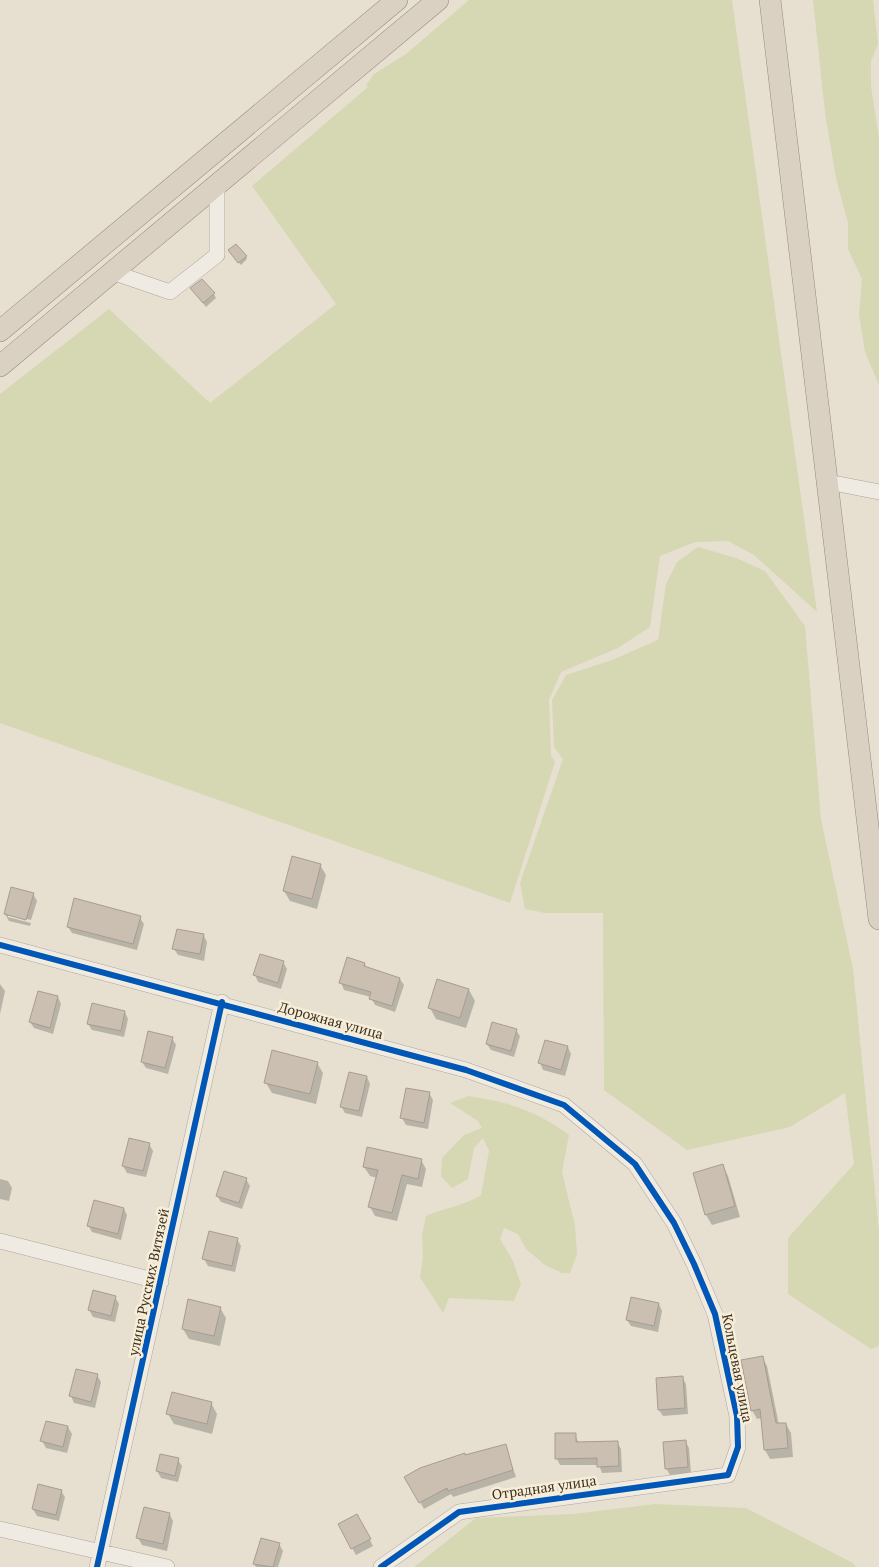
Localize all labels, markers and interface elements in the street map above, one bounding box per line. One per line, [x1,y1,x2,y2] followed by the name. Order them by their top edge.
[276,997,386,1043] street label: Дорожная улица
[123,1206,173,1359] street label: улица Русских Витязей
[718,1312,758,1424] street label: Кольцевая улица
[491,1470,597,1504] street label: Отрадная улица

